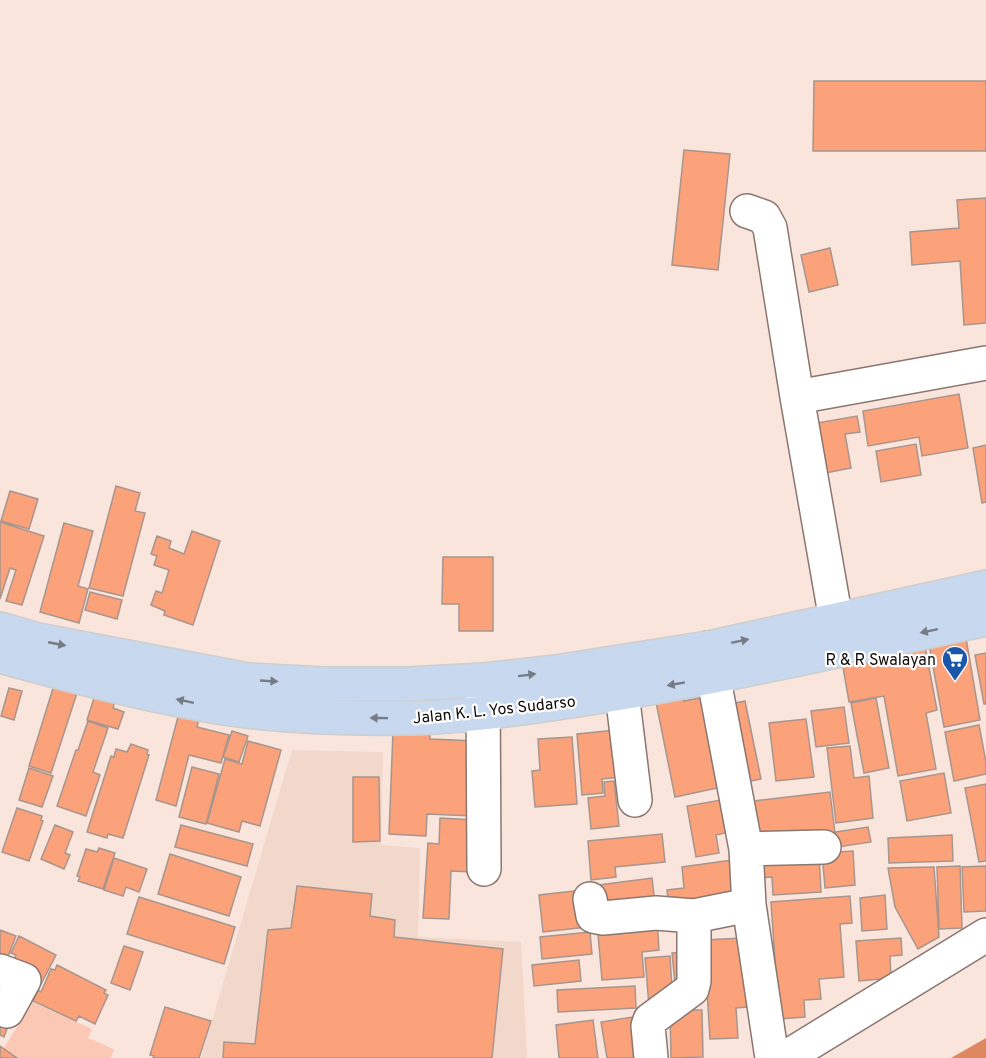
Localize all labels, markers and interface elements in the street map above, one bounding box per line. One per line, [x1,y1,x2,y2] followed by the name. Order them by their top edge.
[920,627,938,637] one-way arrow
[731,635,749,645] one-way arrow
[47,639,66,649] one-way arrow
[940,644,970,682] supermarket icon: R & R Swalayan
[826,651,936,671] place label: R & R Swalayan
[517,670,536,680] one-way arrow
[260,676,279,685] one-way arrow
[667,680,686,689] one-way arrow
[412,692,577,729] street label: Jalan K. L. Yos Sudarso
[175,696,194,705] one-way arrow
[369,713,388,723] one-way arrow

